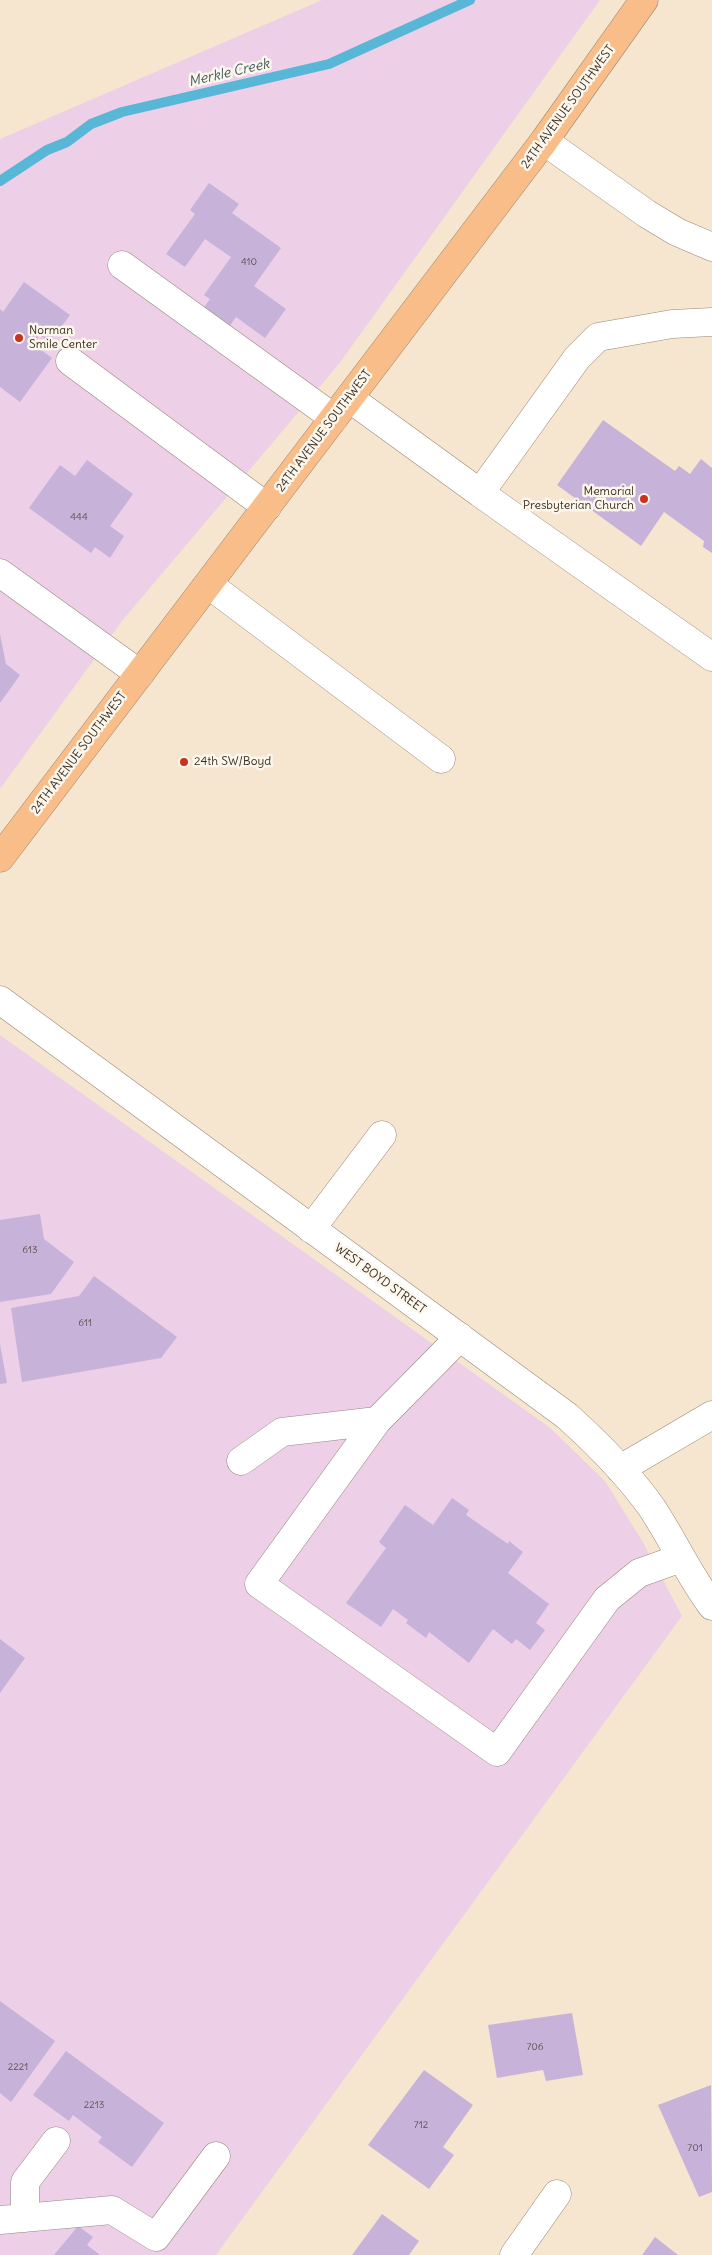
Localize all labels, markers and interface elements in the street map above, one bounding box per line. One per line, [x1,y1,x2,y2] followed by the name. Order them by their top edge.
[518,42,618,172] street label: 24TH AVENUE SOUTHWEST
[187,56,271,90] water label: Merkle Creek
[241,256,257,268] house number: 410
[29,324,97,352] place label: Norman Smile Center
[13,332,25,344] marker: Norman Smile Center
[273,367,375,495] street label: 24TH AVENUE SOUTHWEST
[523,485,634,513] place label: Memorial Presbyterian Church
[638,493,650,505] marker: Memorial Presbyterian Church
[70,511,88,523] house number: 444
[28,689,130,817] street label: 24TH AVENUE SOUTHWEST
[194,755,271,769] place label: 24th SW/Boyd
[178,756,190,768] marker: 24th SW/Boyd
[331,1241,429,1317] street label: WEST BOYD STREET
[22,1244,38,1256] house number: 613
[78,1317,92,1329] house number: 611
[526,2041,544,2053] house number: 706
[8,2061,28,2073] house number: 2221
[84,2099,104,2111] house number: 2213
[414,2119,428,2131] house number: 712
[687,2142,703,2154] house number: 701

